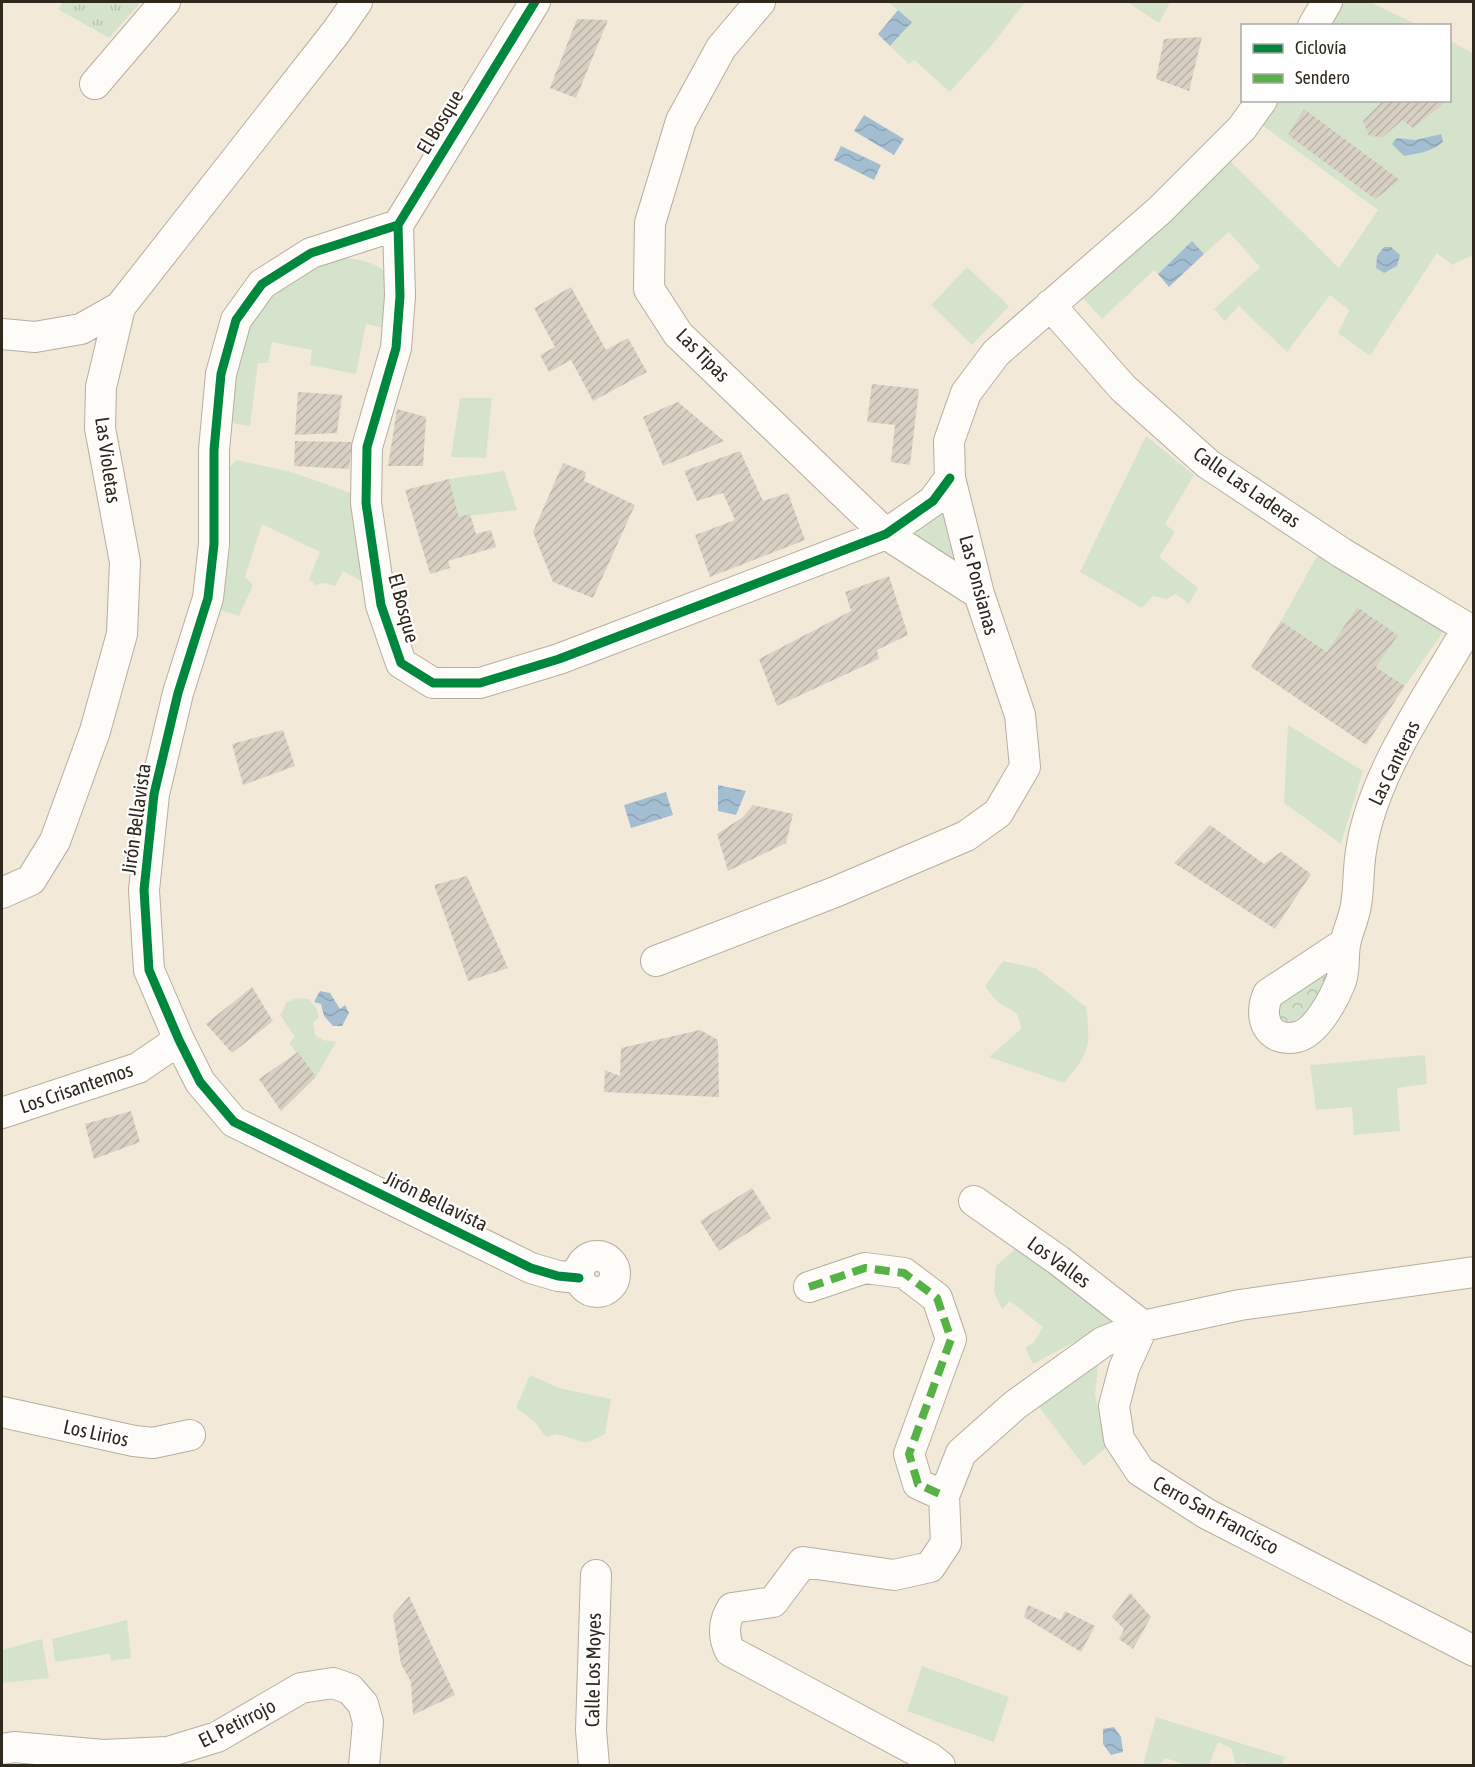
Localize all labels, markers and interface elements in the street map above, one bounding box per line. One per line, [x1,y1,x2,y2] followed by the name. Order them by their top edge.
[1241,24,1451,102] legend
[1295,37,1347,58] text: Ciclovía
[1295,67,1350,88] text: Sendero
[411,86,468,158] street label: El Bosque
[672,323,735,386] street label: Las Tipas
[91,415,126,505] street label: Las Violetas
[1190,441,1305,532] street label: Calle Las Laderas
[955,532,1004,637] street label: Las Ponsianas
[384,571,425,645] street label: El Bosque
[1363,717,1424,809] street label: Las Canteras
[116,762,155,876] street label: Jirón Bellavista
[16,1057,135,1118] street label: Los Crisantemos
[381,1166,492,1235] street label: Jirón Bellavista
[1023,1231,1095,1292] street label: Los Valles
[61,1414,131,1451] street label: Los Lirios
[1149,1471,1283,1559] street label: Cerro San Francisco
[580,1613,605,1727] street label: Calle Los Moyes
[194,1693,279,1752] street label: EL Petirrojo

